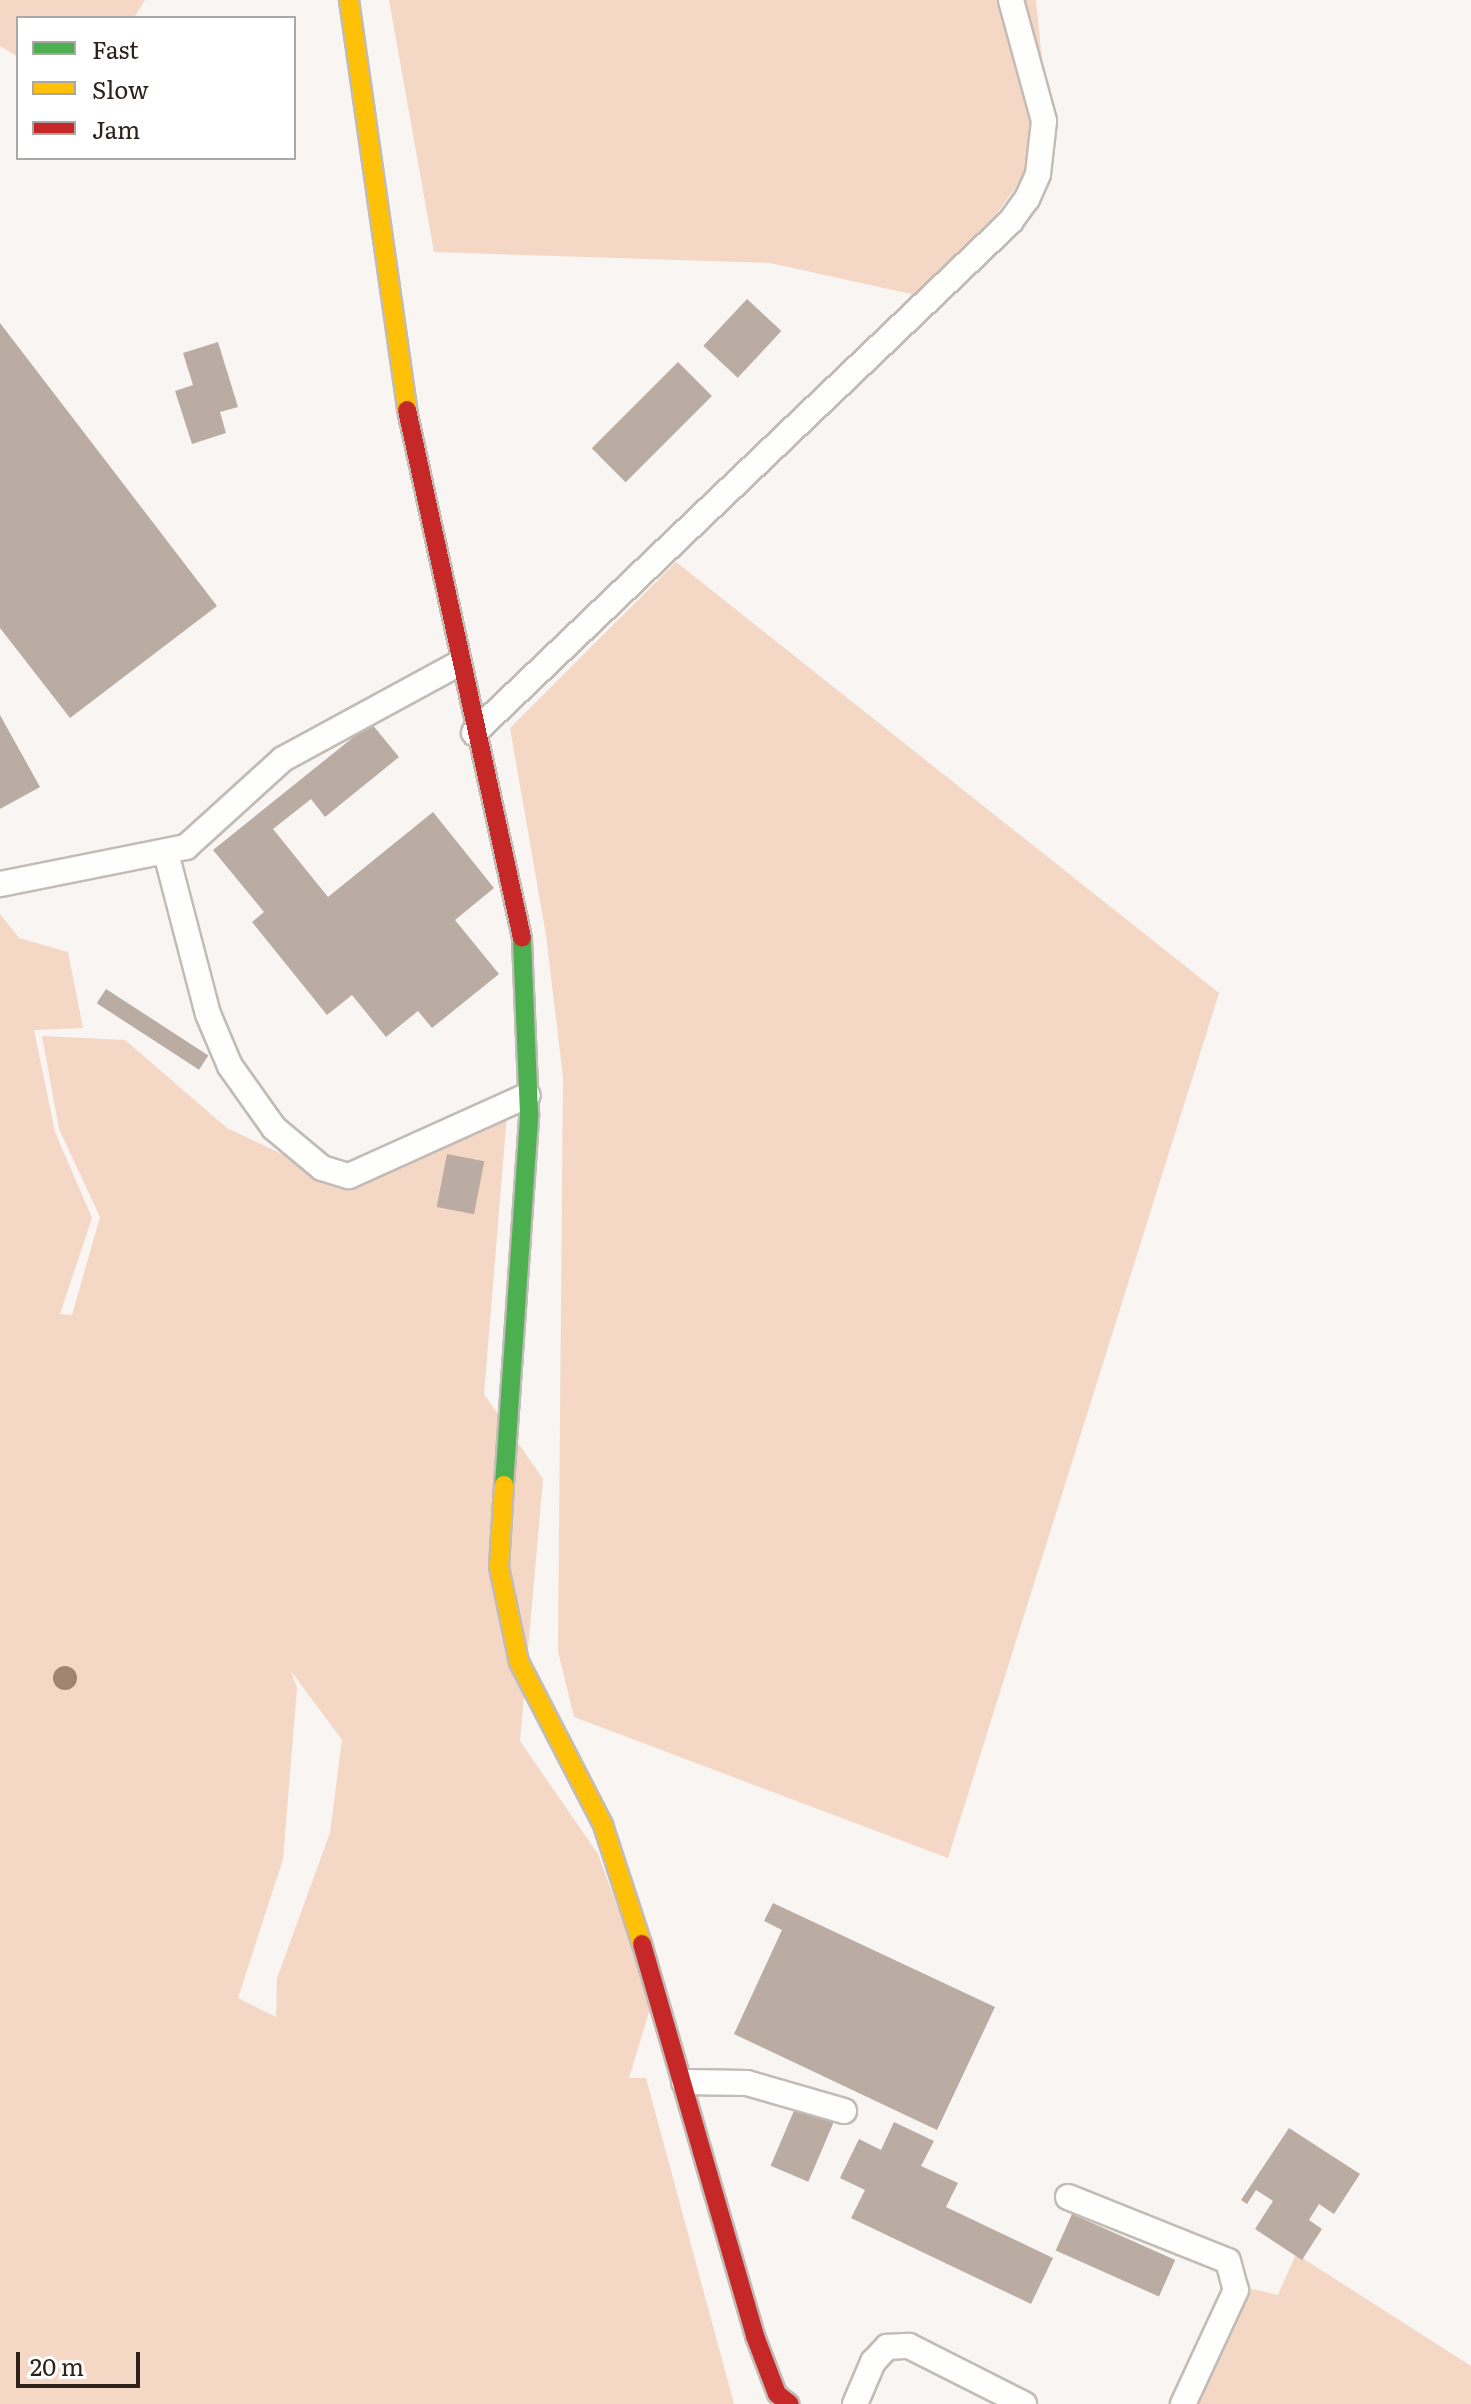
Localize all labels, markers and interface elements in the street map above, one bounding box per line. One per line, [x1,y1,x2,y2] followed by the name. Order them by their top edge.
[16,16,296,160] legend
[92,31,139,66] text: Fast
[92,71,149,106] text: Slow
[92,111,140,146] text: Jam
[20,2336,144,2386] scale bar
[30,2348,84,2383] text: 20 m

